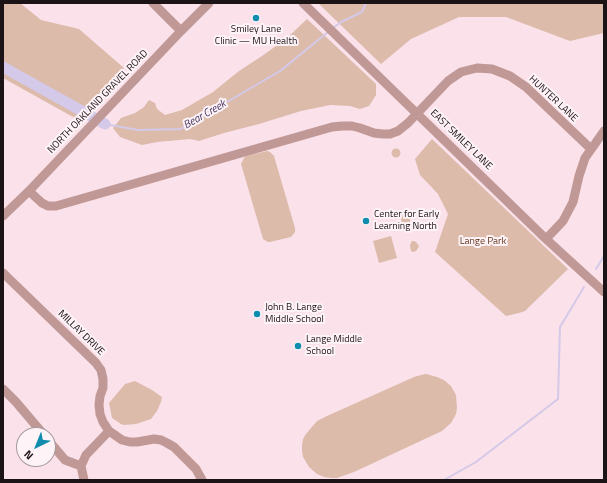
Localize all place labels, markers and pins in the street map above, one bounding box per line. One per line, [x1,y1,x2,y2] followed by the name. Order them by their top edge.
[251,13,261,23] marker: Smiley Lane Clinic — MU Health
[215,24,297,48] place label: Smiley Lane Clinic — MU Health
[374,209,439,232] place label: Center for Early Learning North
[361,216,371,226] marker: Center for Early Learning North
[265,302,324,326] place label: John B. Lange Middle School
[252,309,262,319] marker: John B. Lange Middle School
[306,334,362,358] place label: Lange Middle School
[293,341,303,351] marker: Lange Middle School

